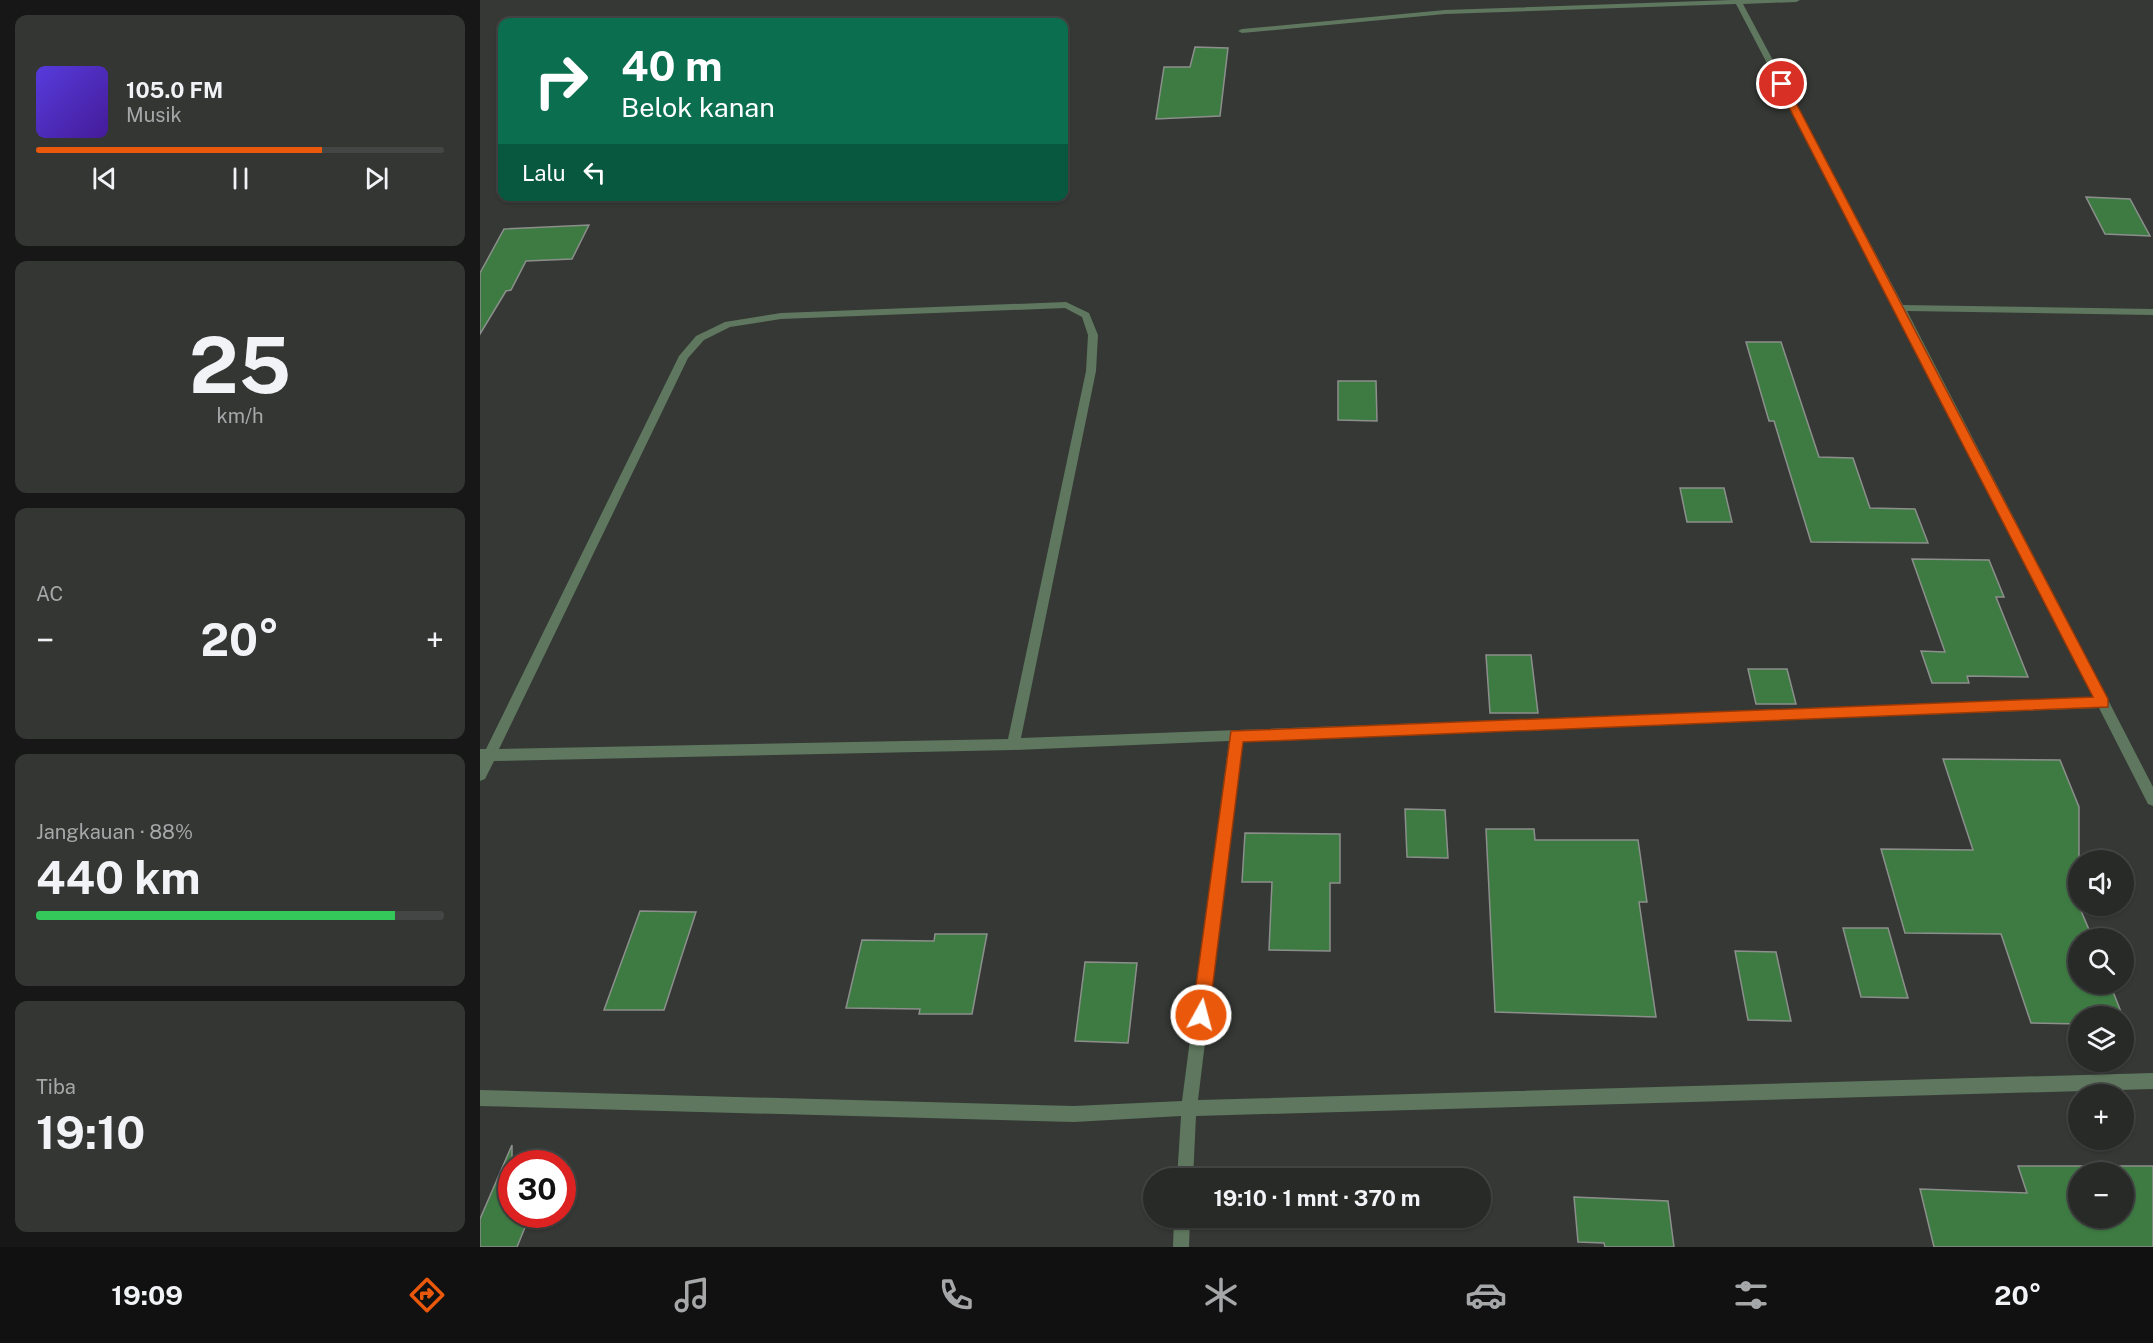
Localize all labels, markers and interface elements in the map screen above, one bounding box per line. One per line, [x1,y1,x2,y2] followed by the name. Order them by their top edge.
[621,41,723,90] text: 40 m
[522,42,600,120] icon: right
[1756,58,1807,109] pin
[1765,67,1798,100] icon: arrive
[126,77,223,103] text: 105.0 FM
[621,91,775,123] text: Belok kanan
[126,103,182,127] text: Musik
[578,156,611,189] icon: left
[522,160,566,186] text: Lalu
[88,162,121,195] icon: previous
[224,162,257,195] icon: pause
[360,162,393,195] icon: next
[189,319,291,411] text: 25
[216,404,264,428] text: km/h
[36,582,63,606] text: AC
[201,613,279,666] text: 20°
[36,621,54,659] text: −
[426,621,444,659] text: +
[36,820,193,844] text: Jangkauan · 88%
[2068,850,2134,1228] map controls
[2068,850,2134,916] button: sound
[36,851,201,904] text: 440 km
[2068,928,2134,994] button: search
[1169,983,1233,1047] position arrow
[2068,1006,2134,1072] button: layers
[36,1075,76,1099] text: Tiba
[2068,1084,2134,1150] button: +
[36,1106,145,1159] text: 19:10
[498,1150,576,1228] speed limit sign: 30
[2068,1162,2134,1228] button: −
[1213,1185,1421,1211] text: 19:10 · 1 mnt · 370 m
[406,1274,448,1316] icon: directions
[671,1274,713,1316] icon: music
[935,1274,977,1316] icon: phone
[1200,1274,1242,1316] icon: climate
[1465,1274,1507,1316] icon: car
[1730,1274,1772,1316] icon: filters
[111,1279,183,1311] text: 19:09
[1994,1279,2042,1311] text: 20°

